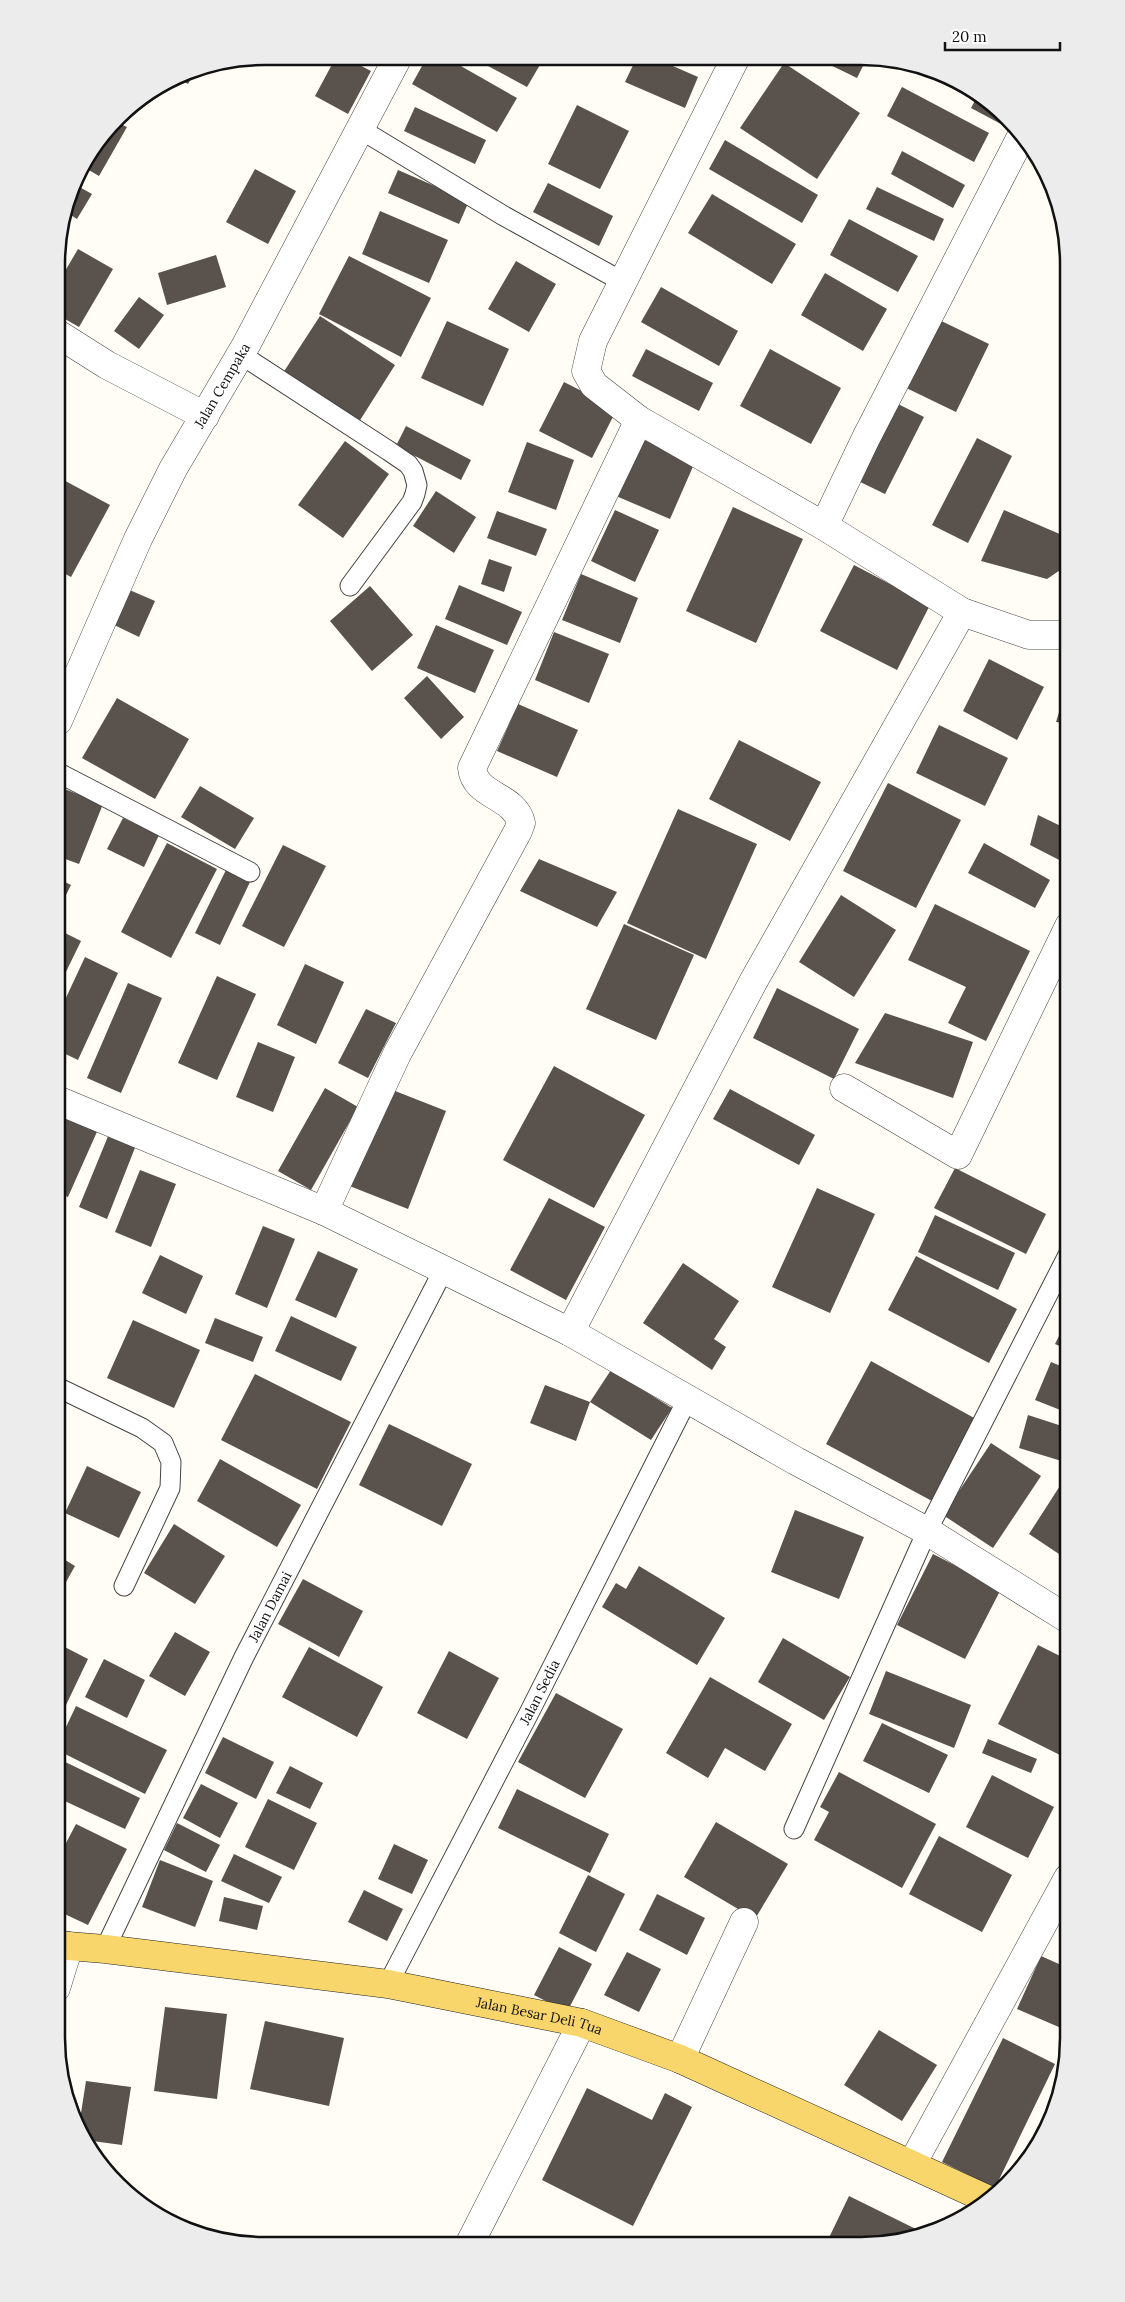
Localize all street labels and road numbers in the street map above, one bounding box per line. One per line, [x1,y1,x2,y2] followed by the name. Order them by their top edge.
[190,340,254,432] street label: Jalan Cempaka
[244,1568,296,1646] street label: Jalan Damai
[515,1656,564,1728] street label: Jalan Sedia
[474,1993,605,2039] street label: Jalan Besar Deli Tua

